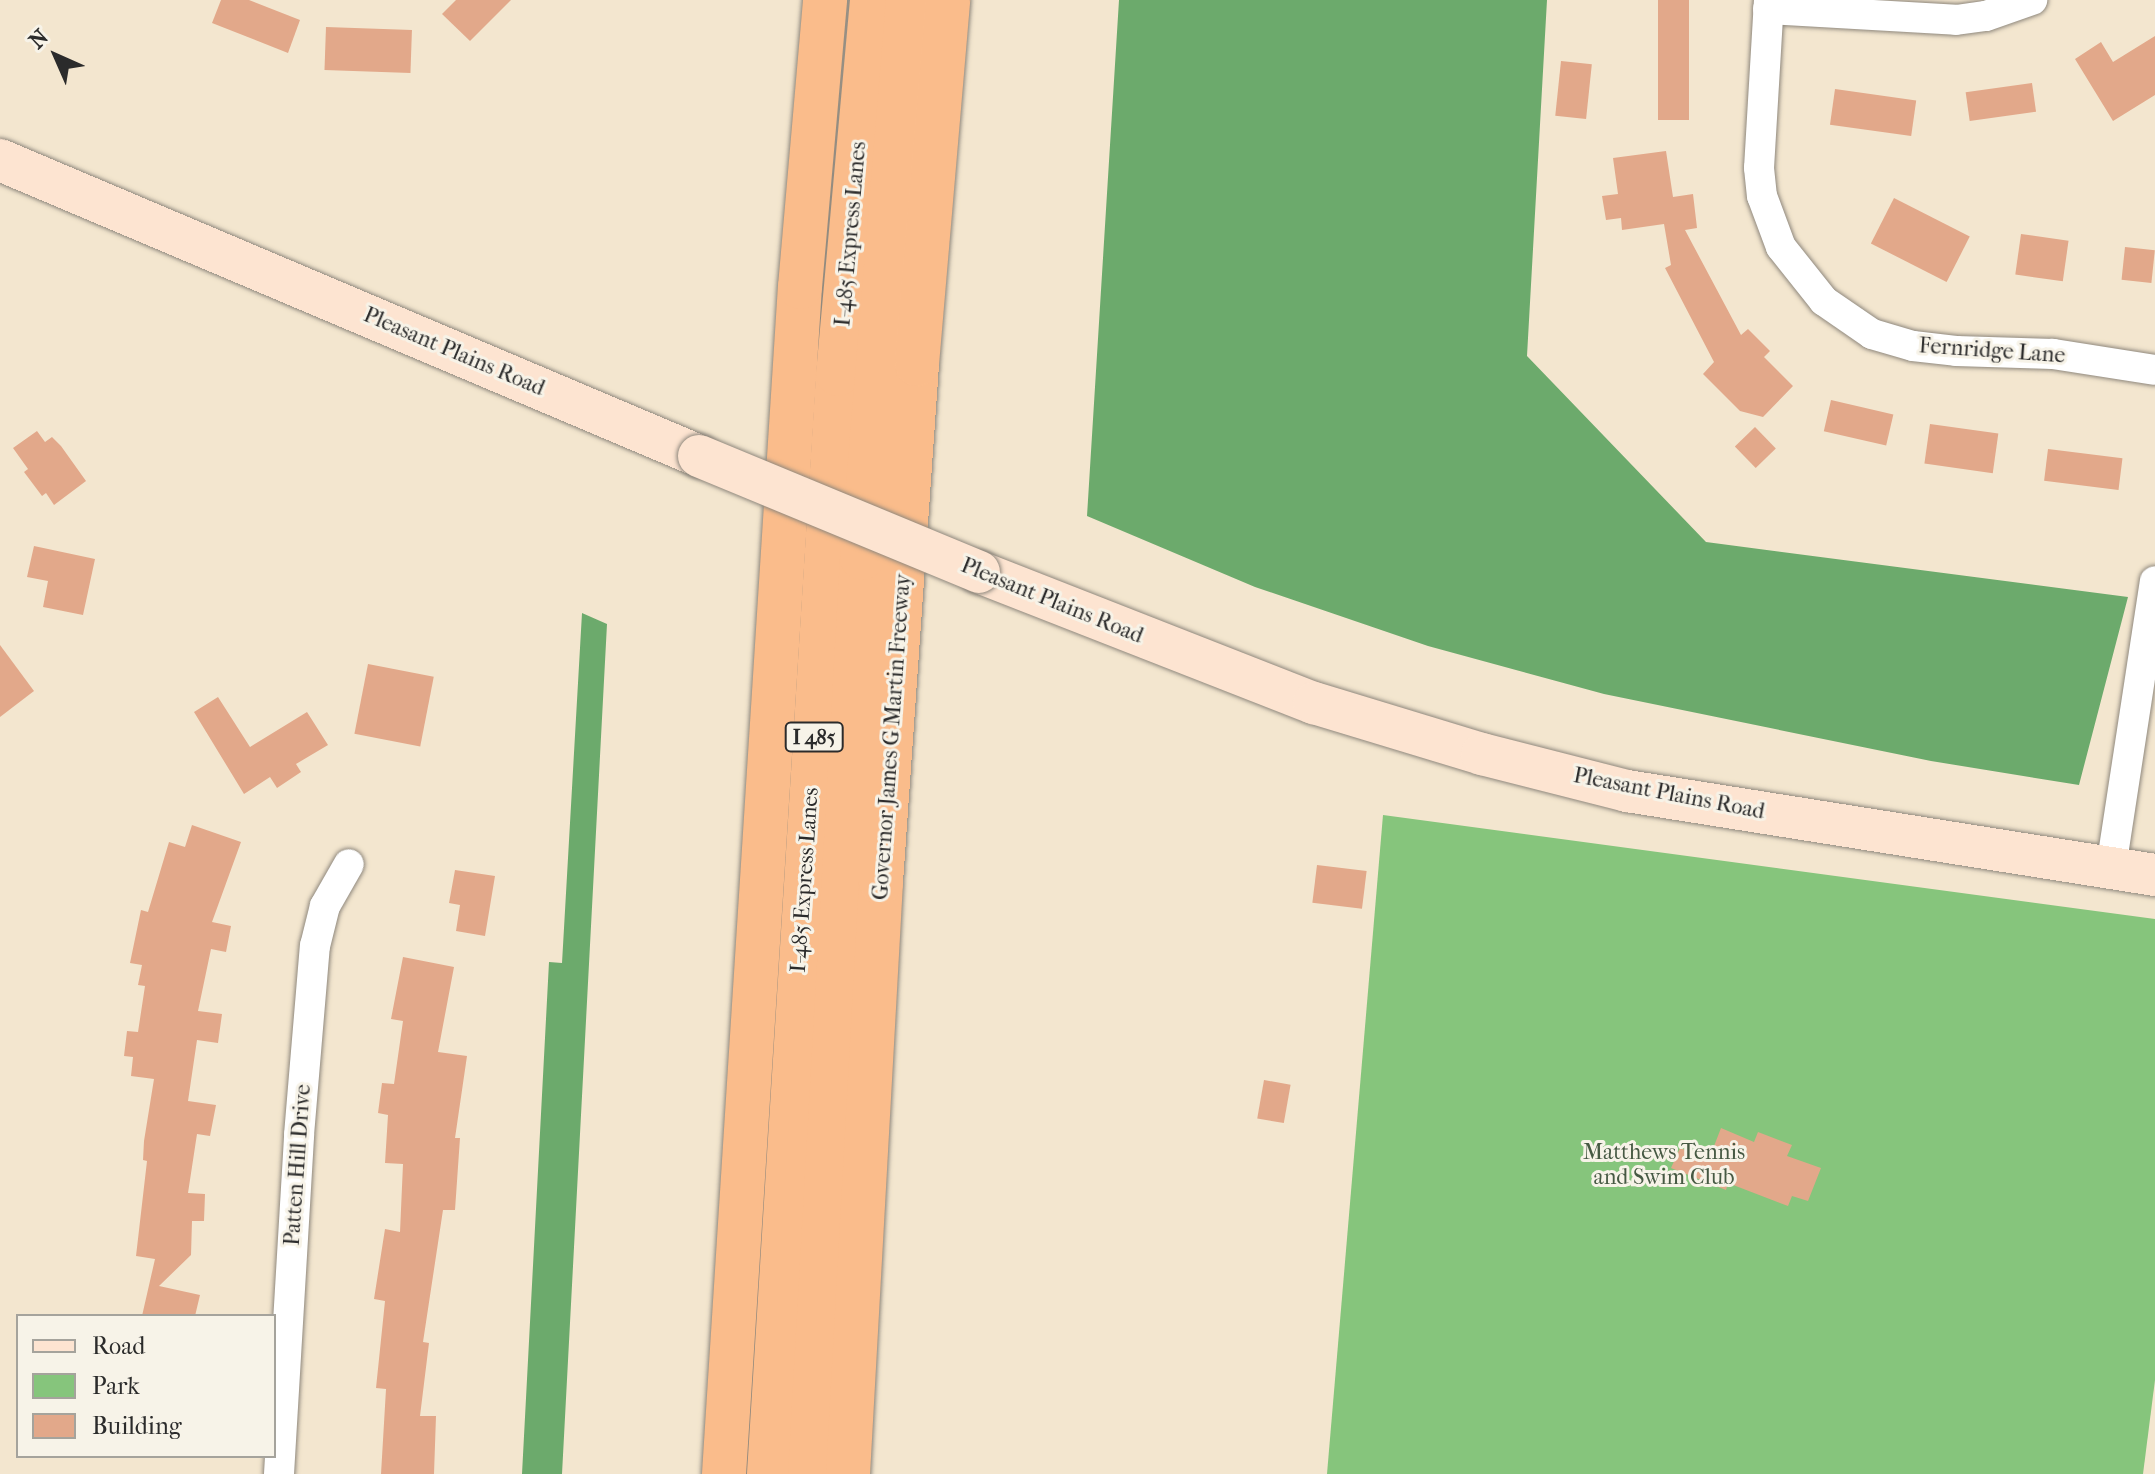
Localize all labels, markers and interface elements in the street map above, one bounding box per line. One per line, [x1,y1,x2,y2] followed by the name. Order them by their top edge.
[16,16,96,96] north arrow
[24,24,54,54] text: N
[830,140,872,328] street label: I-485 Express Lanes
[359,302,549,402] street label: Pleasant Plains Road
[1918,333,2066,369] street label: Fernridge Lane
[957,552,1147,650] street label: Pleasant Plains Road
[867,573,917,901] street label: Governor James G Martin Freeway
[784,721,844,753] road number: I 485
[1571,763,1767,825] street label: Pleasant Plains Road
[785,787,825,973] street label: I-485 Express Lanes
[279,1083,317,1247] street label: Patten Hill Drive
[1583,1139,1745,1190] park label: Matthews Tennis and Swim Club
[16,1314,276,1458] legend
[92,1332,145,1360] text: Road
[92,1372,140,1400] text: Park
[92,1412,182,1440] text: Building

